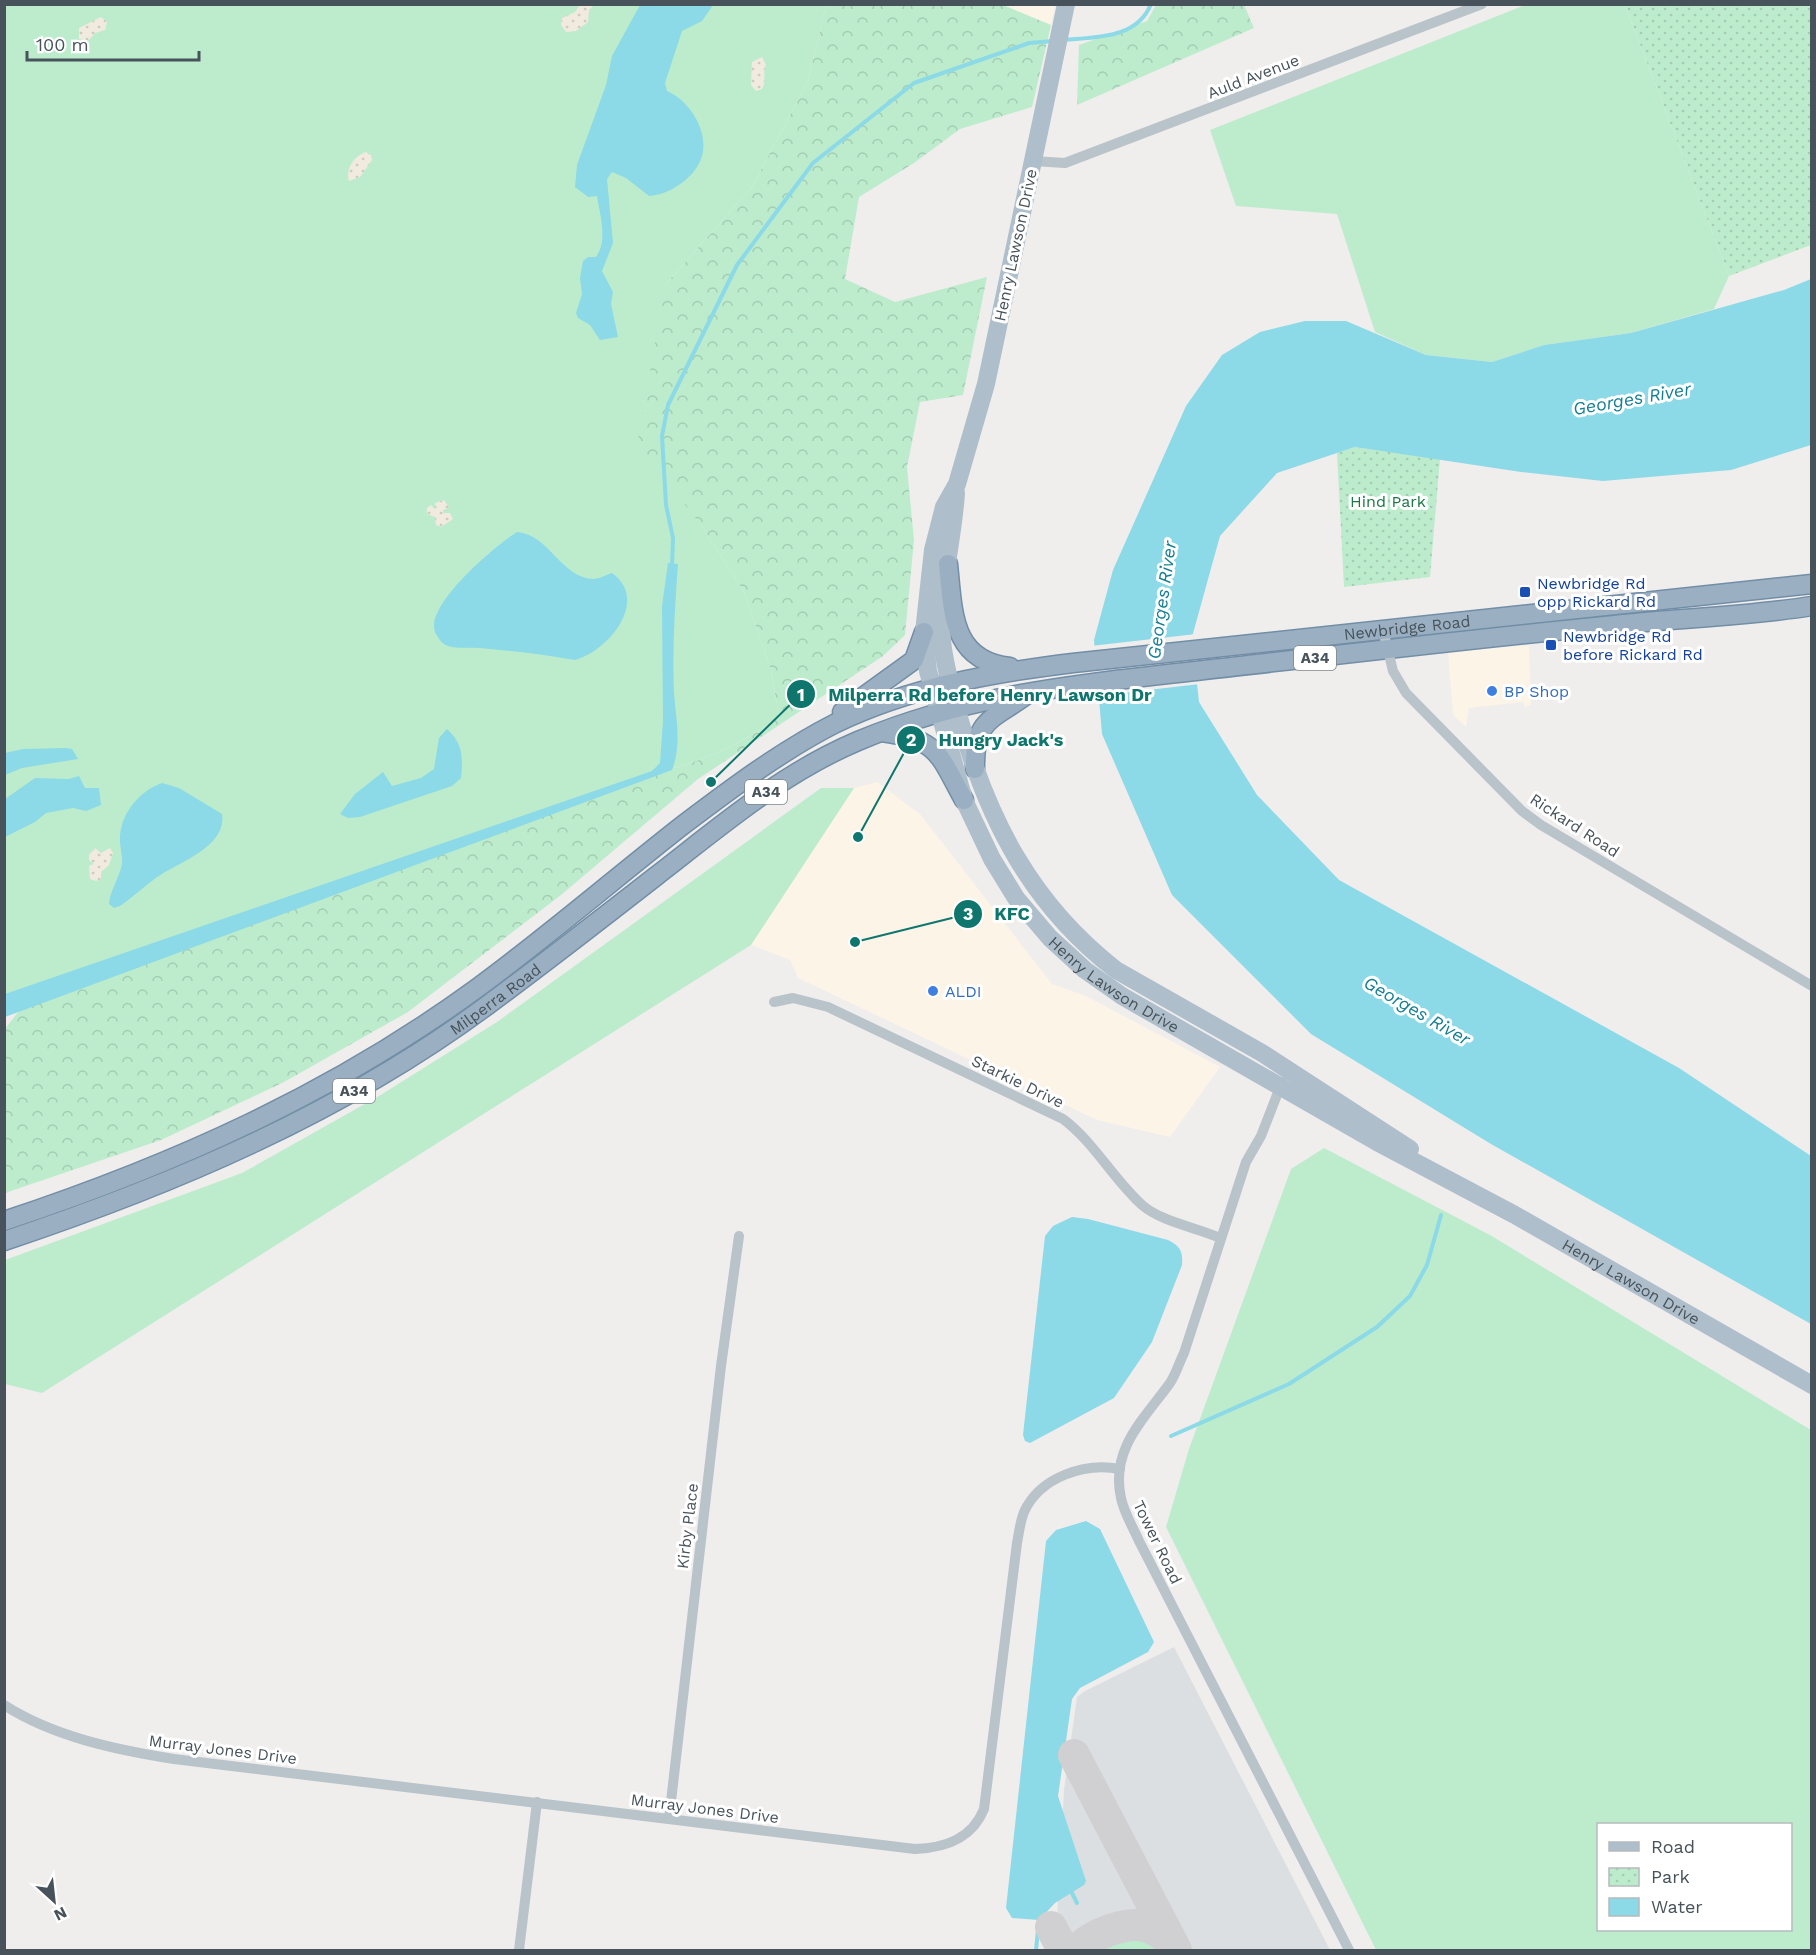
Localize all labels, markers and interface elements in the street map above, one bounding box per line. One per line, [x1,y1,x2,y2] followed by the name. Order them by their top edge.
[27,24,200,62] scale bar
[36,34,89,55] text: 100 m
[1205,50,1302,103] street label: Auld Avenue
[990,167,1041,323] street label: Henry Lawson Drive
[1571,378,1693,419] water label: Georges River
[1350,492,1426,511] park label: Hind Park
[1143,538,1180,660] water label: Georges River
[1537,574,1656,611] place label: Newbridge Rd opp Rickard Rd
[1518,585,1532,599] marker: Newbridge Rd opp Rickard Rd
[1343,612,1472,644] street label: Newbridge Road
[1563,627,1703,664] place label: Newbridge Rd before Rickard Rd
[1544,638,1558,652] marker: Newbridge Rd before Rickard Rd
[1294,646,1336,670] road number: A34
[786,676,1164,712] callout: Milperra Rd before Henry Lawson Dr
[1504,682,1569,701] place label: BP Shop
[797,684,805,705] text: 1
[828,684,1152,705] text: Milperra Rd before Henry Lawson Dr
[1485,684,1499,698] marker: BP Shop
[896,722,1076,758] callout: Hungry Jack's
[906,729,916,750] text: 2
[939,729,1064,750] text: Hungry Jack's
[745,780,787,804] road number: A34
[1527,790,1623,861] street label: Rickard Road
[953,896,1042,932] callout: KFC
[963,903,973,924] text: 3
[994,903,1030,924] text: KFC
[1045,933,1183,1037] street label: Henry Lawson Drive
[446,960,545,1039] street label: Milperra Road
[1360,972,1475,1050] water label: Georges River
[945,982,981,1001] place label: ALDI
[926,984,940,998] marker: ALDI
[969,1051,1067,1112] street label: Starkie Drive
[333,1079,375,1103] road number: A34
[1559,1235,1703,1329] street label: Henry Lawson Drive
[673,1482,702,1570] street label: Kirby Place
[1129,1497,1186,1587] street label: Tower Road
[148,1731,298,1768] street label: Murray Jones Drive
[630,1790,780,1827] street label: Murray Jones Drive
[1597,1823,1792,1931] legend
[1651,1836,1695,1857] text: Road
[1651,1866,1690,1887] text: Park
[24,1871,84,1931] north arrow
[1651,1896,1703,1917] text: Water
[51,1903,70,1925] text: N

